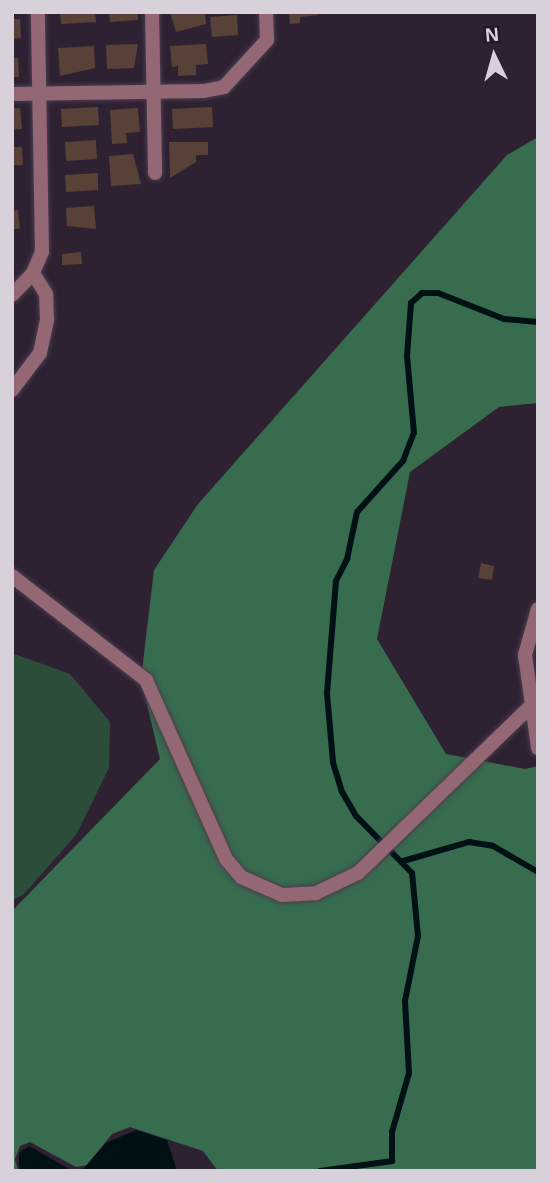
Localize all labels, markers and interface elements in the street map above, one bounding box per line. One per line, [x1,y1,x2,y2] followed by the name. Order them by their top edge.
[459,21,529,91] north arrow
[484,24,500,46] text: N

